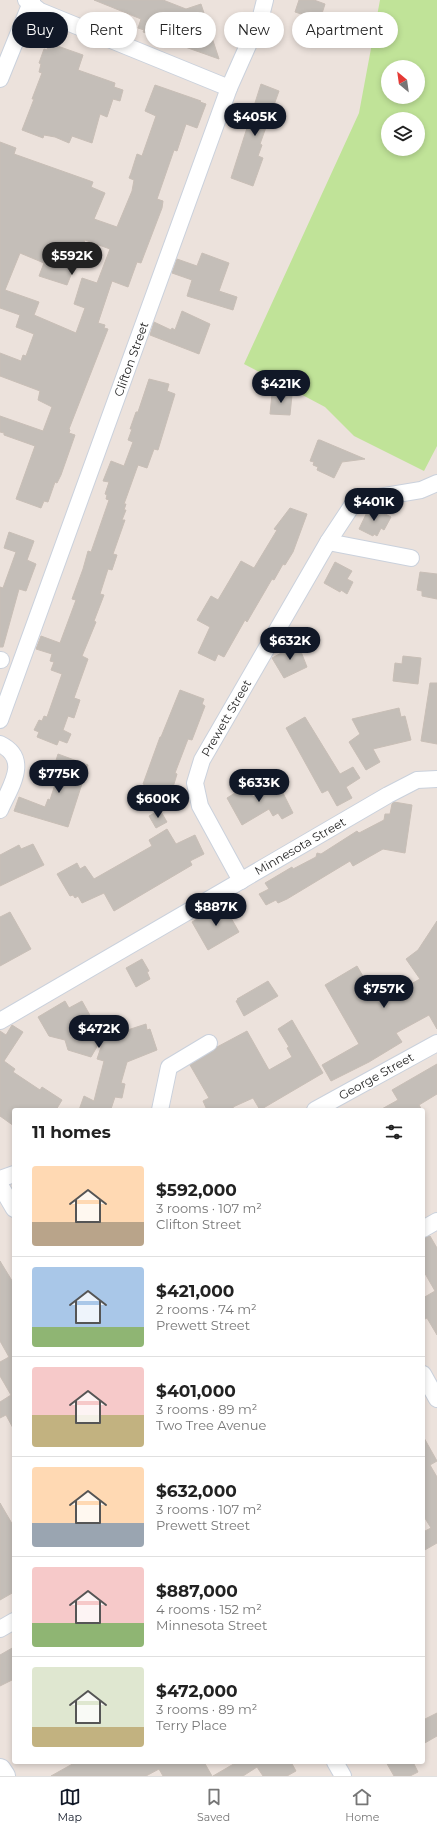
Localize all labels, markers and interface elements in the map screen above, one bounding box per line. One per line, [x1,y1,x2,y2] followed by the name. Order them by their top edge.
[12,12,68,48] chip: Buy
[76,12,137,48] chip: Rent
[145,12,216,48] chip: Filters
[224,12,284,48] chip: New
[292,12,398,48] chip: Apartment
[381,60,425,104] north arrow
[381,60,425,156] map controls
[227,103,283,137] pin: $405K
[233,108,277,124] text: $405K
[381,112,425,156] button: layers
[44,242,100,276] pin: $592K
[51,247,93,263] text: $592K
[110,319,152,399] street label: Clifton Street
[253,370,309,404] pin: $421K
[261,375,301,391] text: $421K
[346,488,402,522] pin: $401K
[354,493,394,509] text: $401K
[262,627,318,661] pin: $632K
[269,632,311,648] text: $632K
[198,677,254,759] street label: Prewett Street
[31,760,87,794] pin: $775K
[38,765,80,781] text: $775K
[231,769,287,803] pin: $633K
[238,774,280,790] text: $633K
[130,785,186,819] pin: $600K
[136,790,180,806] text: $600K
[252,814,348,878] street label: Minnesota Street
[188,893,244,927] pin: $887K
[194,898,238,914] text: $887K
[356,975,412,1009] pin: $757K
[363,980,405,996] text: $757K
[71,1015,127,1049] pin: $472K
[78,1020,120,1036] text: $472K
[336,1049,416,1103] street label: George Street
[383,1121,405,1143] icon: filters
[32,1122,111,1142] text: 11 homes
[156,1180,237,1200] text: $592,000
[64,1182,112,1230] icon: home
[156,1200,262,1216] text: 3 rooms · 107 m²
[156,1216,241,1232] text: Clifton Street
[156,1281,234,1301] text: $421,000
[64,1283,112,1331] icon: home
[156,1301,257,1317] text: 2 rooms · 74 m²
[156,1317,250,1333] text: Prewett Street
[156,1381,236,1401] text: $401,000
[64,1383,112,1431] icon: home
[156,1401,257,1417] text: 3 rooms · 89 m²
[156,1417,266,1433] text: Two Tree Avenue
[156,1481,237,1501] text: $632,000
[64,1483,112,1531] icon: home
[156,1501,262,1517] text: 3 rooms · 107 m²
[156,1517,250,1533] text: Prewett Street
[156,1581,238,1601] text: $887,000
[64,1583,112,1631] icon: home
[156,1601,262,1617] text: 4 rooms · 152 m²
[156,1617,267,1633] text: Minnesota Street
[156,1681,238,1701] text: $472,000
[64,1683,112,1731] icon: home
[156,1701,257,1717] text: 3 rooms · 89 m²
[156,1717,227,1733] text: Terry Place
[58,1786,82,1824] tab: Map
[197,1786,230,1824] tab: Saved
[345,1786,379,1824] tab: Home

